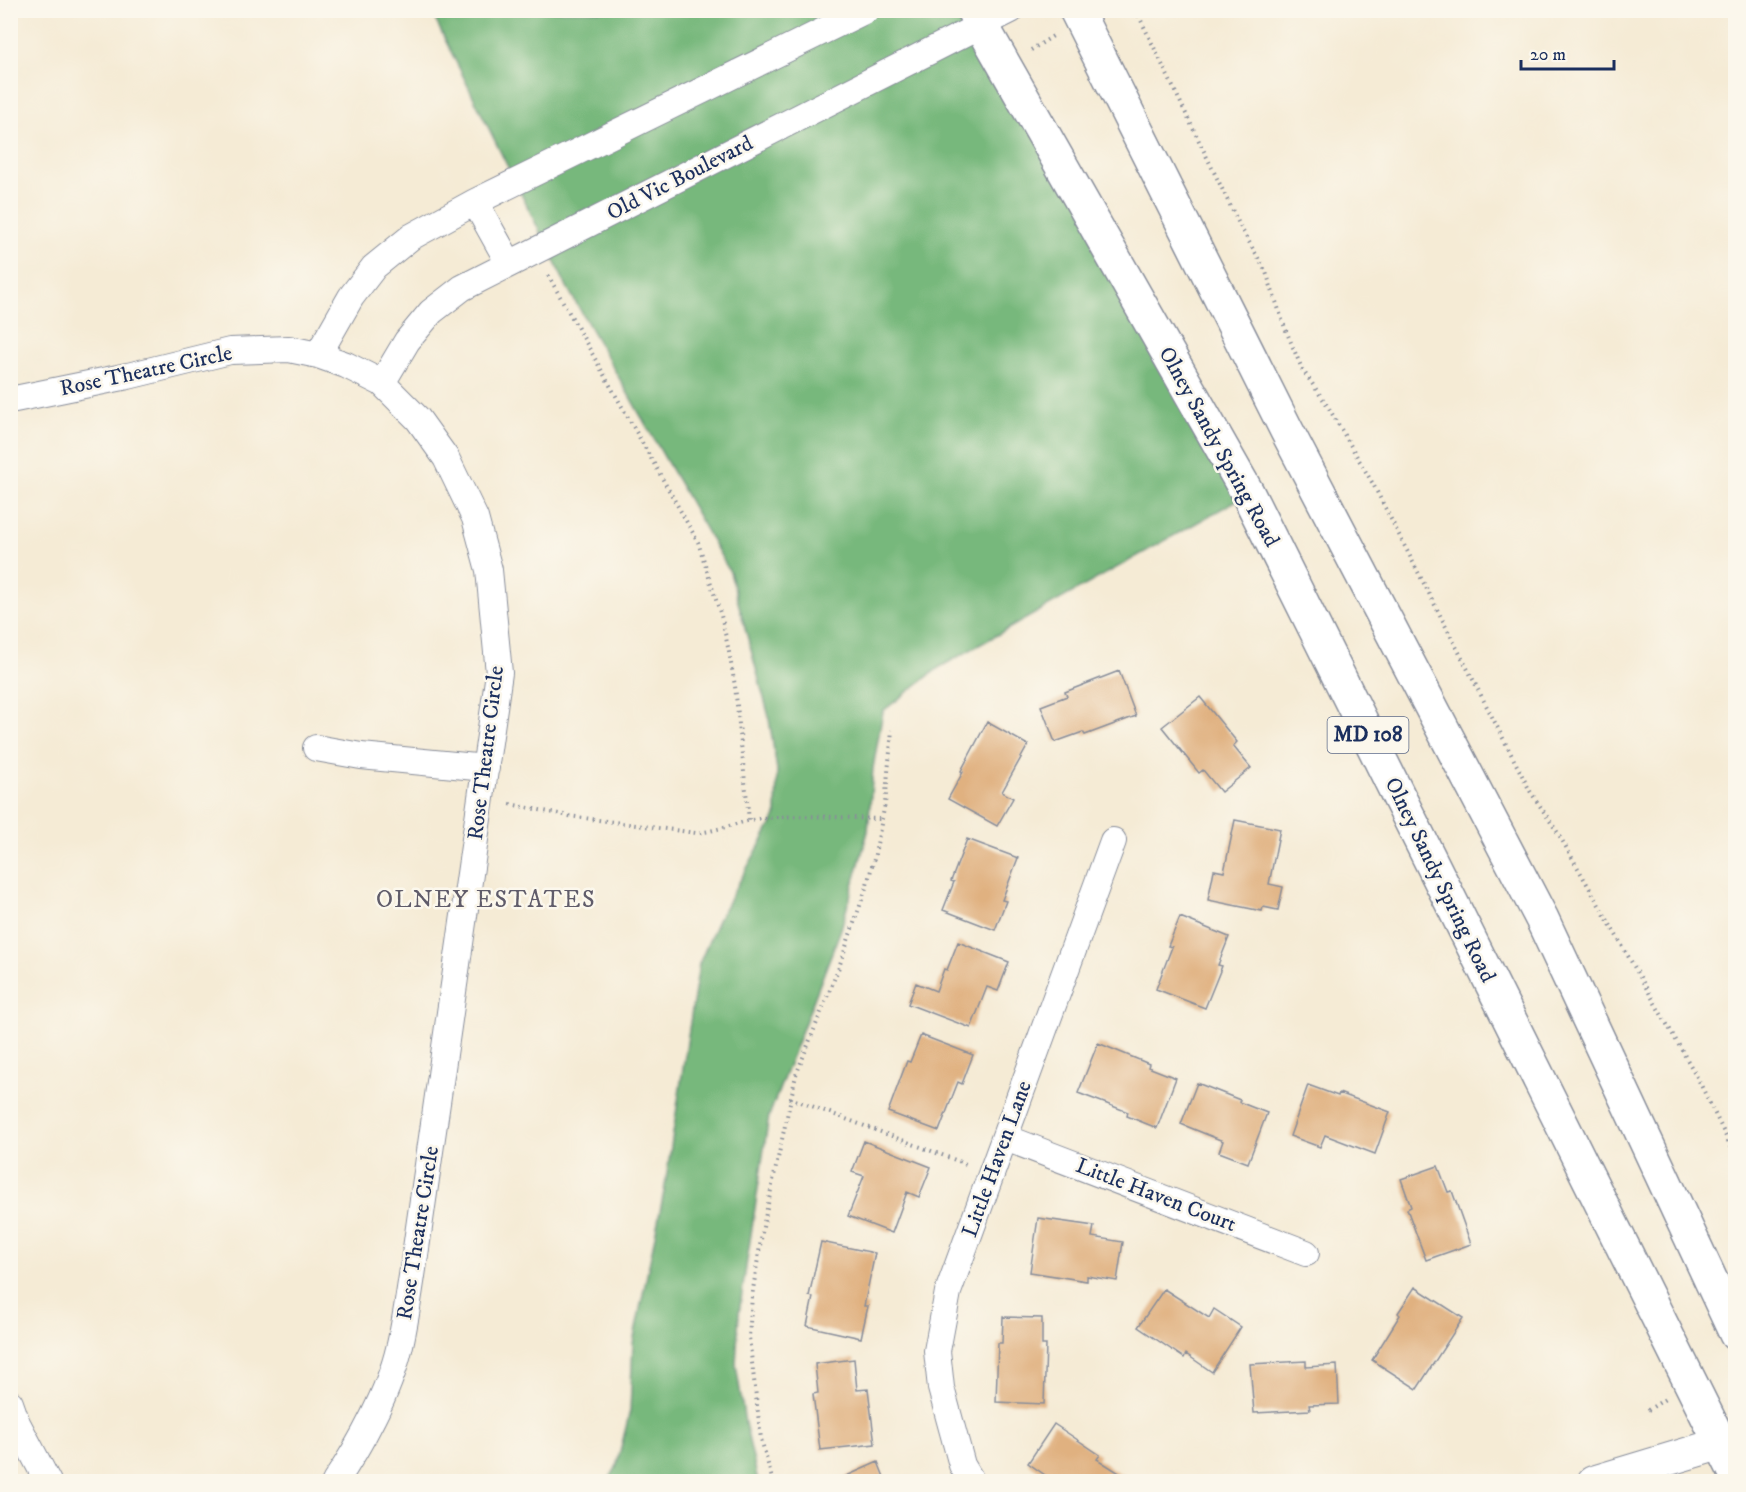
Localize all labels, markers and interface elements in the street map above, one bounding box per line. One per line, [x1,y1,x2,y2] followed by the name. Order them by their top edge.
[1521,33,1614,71] scale bar
[1530,44,1566,66] text: 20 m
[602,130,758,226] street label: Old Vic Boulevard
[57,340,235,402] street label: Rose Theatre Circle
[1153,342,1285,552] street label: Olney Sandy Spring Road
[462,664,510,842] street label: Rose Theatre Circle
[1328,717,1408,753] road number: MD 108
[1379,773,1501,987] street label: Olney Sandy Spring Road
[376,885,596,915] district label: OLNEY ESTATES
[956,1077,1038,1241] street label: Little Haven Lane
[391,1144,445,1322] street label: Rose Theatre Circle
[1072,1152,1240,1238] street label: Little Haven Court

